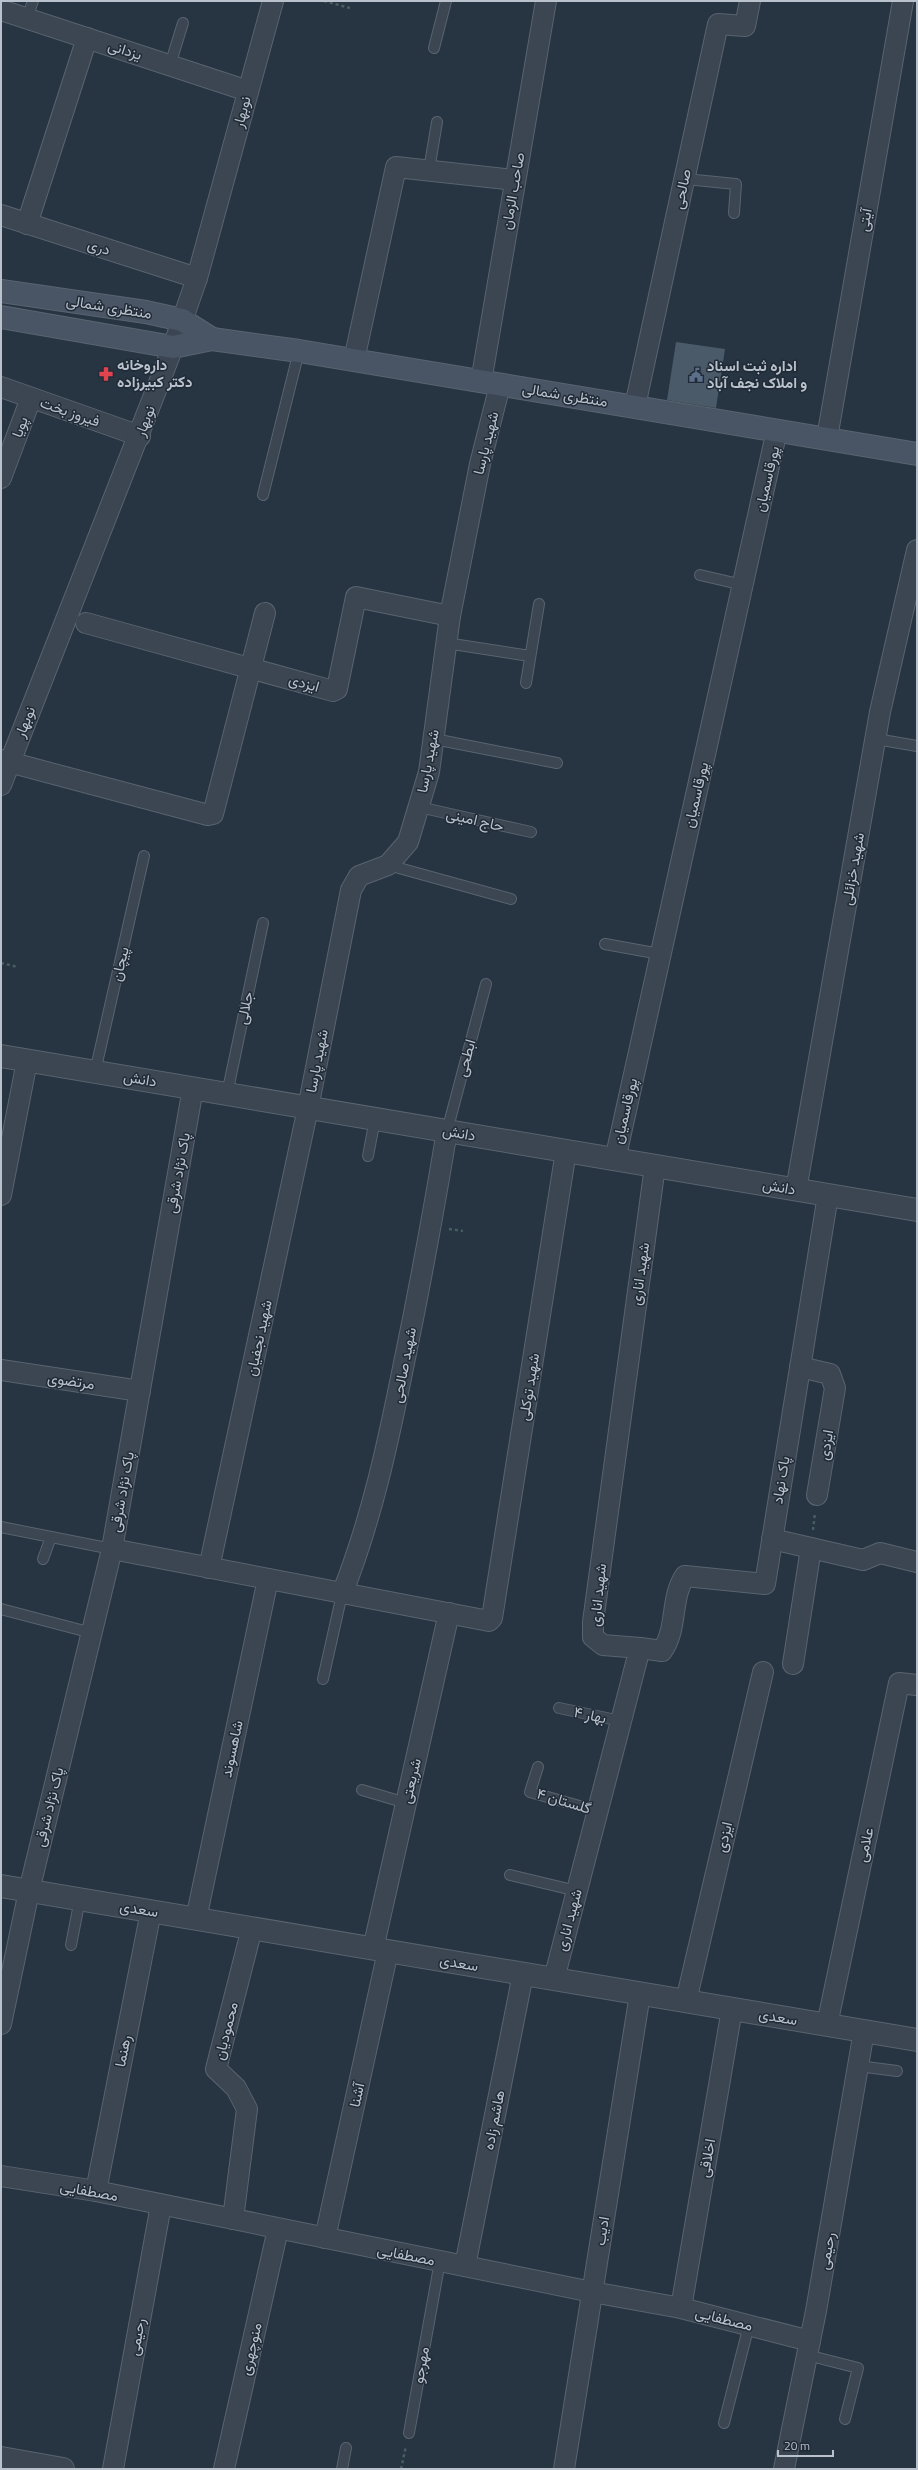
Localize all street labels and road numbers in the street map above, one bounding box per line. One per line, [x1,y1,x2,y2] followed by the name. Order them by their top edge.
[105,33,145,66] street label: یزدانی
[226,93,257,131] street label: نوبهار
[494,150,531,231] street label: صاحب الزمان
[666,167,697,211] street label: صالحی
[851,205,878,233] street label: آیتی
[85,232,114,261] street label: دری
[64,288,154,325] street label: منتظری شمالی
[520,376,610,413] street label: منتظری شمالی
[37,391,103,433] street label: فیروز بخت
[128,402,161,441] street label: نوبهار
[467,409,504,477] street label: شهید پارسا
[5,413,34,441] street label: پویا
[748,444,785,514] street label: پورقاسمیان
[286,667,322,698] street label: ایزدی
[8,703,41,742] street label: نوبهار
[410,727,445,795] street label: شهید پارسا
[677,760,714,830] street label: پورقاسمیان
[444,802,506,837] street label: حاج امینی
[835,831,870,907] street label: شهید خزائلی
[104,944,135,983] street label: پیچان
[230,989,259,1027] street label: جلالی
[299,1027,334,1095] street label: شهید پارسا
[449,1037,482,1079] street label: ابطحی
[122,1065,158,1092] street label: دانش
[606,1076,643,1146] street label: پورقاسمیان
[441,1118,478,1147] street label: دانش
[159,1131,196,1215] street label: پاک نژاد شرقی
[761,1172,798,1201] street label: دانش
[624,1241,655,1307] street label: شهید اناری
[239,1297,278,1378] street label: شهید نجفیان
[385,1325,422,1405] street label: شهید صالحی
[512,1351,545,1423] street label: شهید توکلی
[46,1366,96,1395] street label: مرتضوی
[812,1428,839,1462] street label: ایزدی
[103,1450,140,1534] street label: پاک نژاد شرقی
[765,1454,796,1505] street label: پاک نهاد
[583,1562,612,1628] street label: شهید اناری
[572,1700,609,1729] street label: بهار ۴
[214,1718,249,1780] street label: شاهسوند
[394,1756,427,1806] street label: شریعتی
[27,1764,70,1849] street label: پاک نژاد شرقی
[534,1781,595,1820] street label: گلستان ۴
[709,1819,738,1855] street label: ایزدی
[850,1825,879,1864] street label: علامی
[549,1886,588,1953] street label: شهید اناری
[118,1894,160,1923] street label: سعدی
[438,1948,480,1977] street label: سعدی
[207,1999,244,2062] street label: محمودیان
[757,2002,799,2031] street label: سعدی
[108,2033,137,2069] street label: رهنما
[343,2079,371,2109] street label: آشنا
[476,2088,511,2152] street label: هاشم زاده
[692,2137,721,2179] street label: اخلاقی
[58,2174,120,2207] street label: مصطفایی
[588,2215,615,2247] street label: ادیب
[812,2230,841,2272] street label: رحیمی
[375,2238,437,2271] street label: مصطفایی
[693,2300,755,2337] street label: مصطفایی
[122,2316,151,2358] street label: رحیمی
[233,2320,268,2378] street label: منوچهری
[406,2345,435,2385] street label: مهرجو

